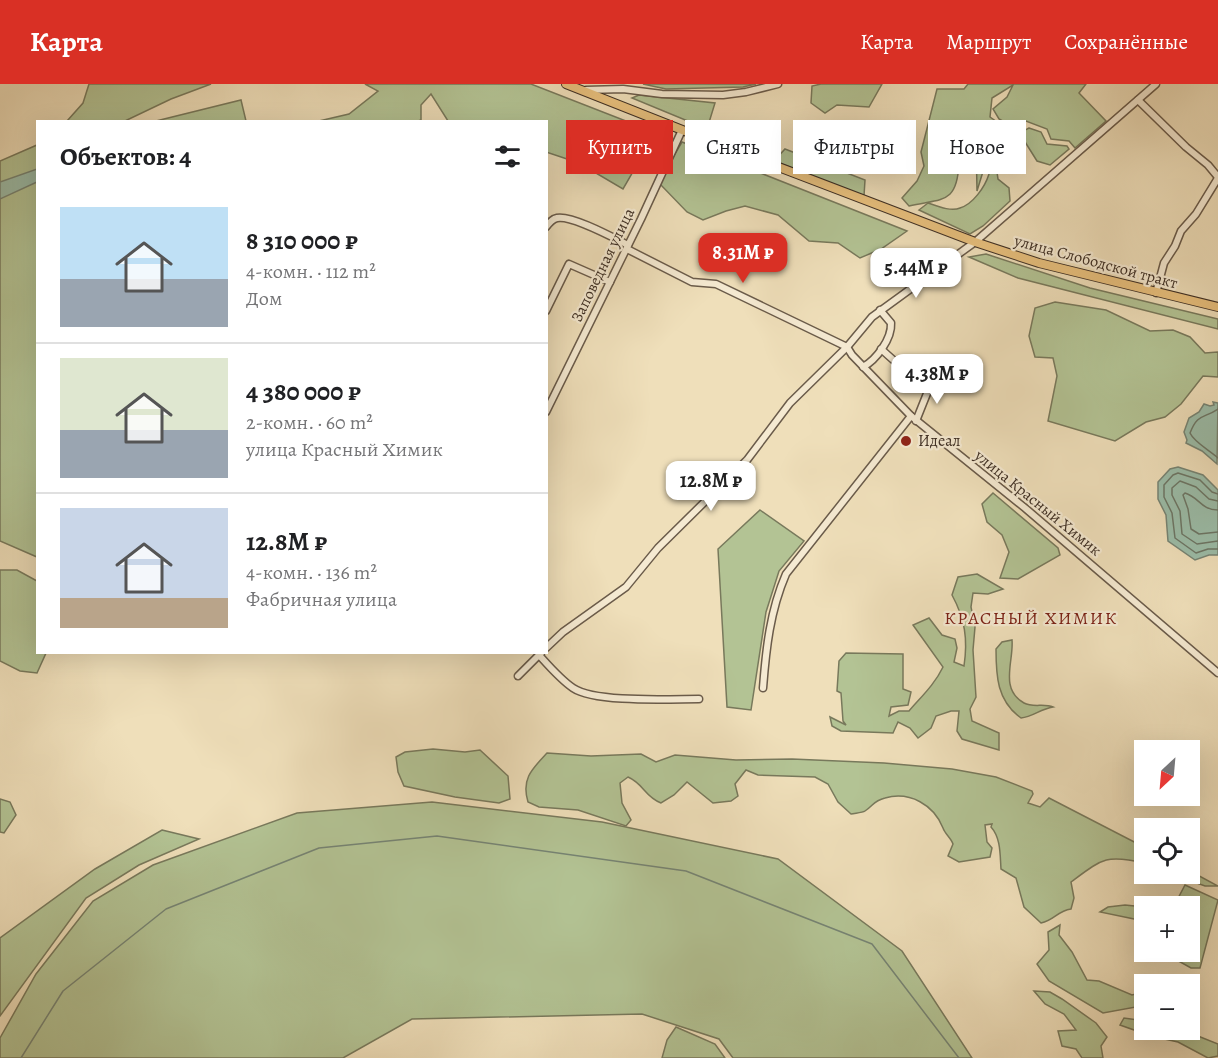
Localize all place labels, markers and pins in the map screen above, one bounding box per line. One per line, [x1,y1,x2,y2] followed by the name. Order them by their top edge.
[688,233,798,284] pin: 8.31M ₽
[861,248,971,299] pin: 5.44M ₽
[882,354,992,405] pin: 4.38M ₽
[918,430,961,452] place label: Идеал
[899,434,913,448] marker: Идеал
[656,461,766,512] pin: 12.8M ₽

